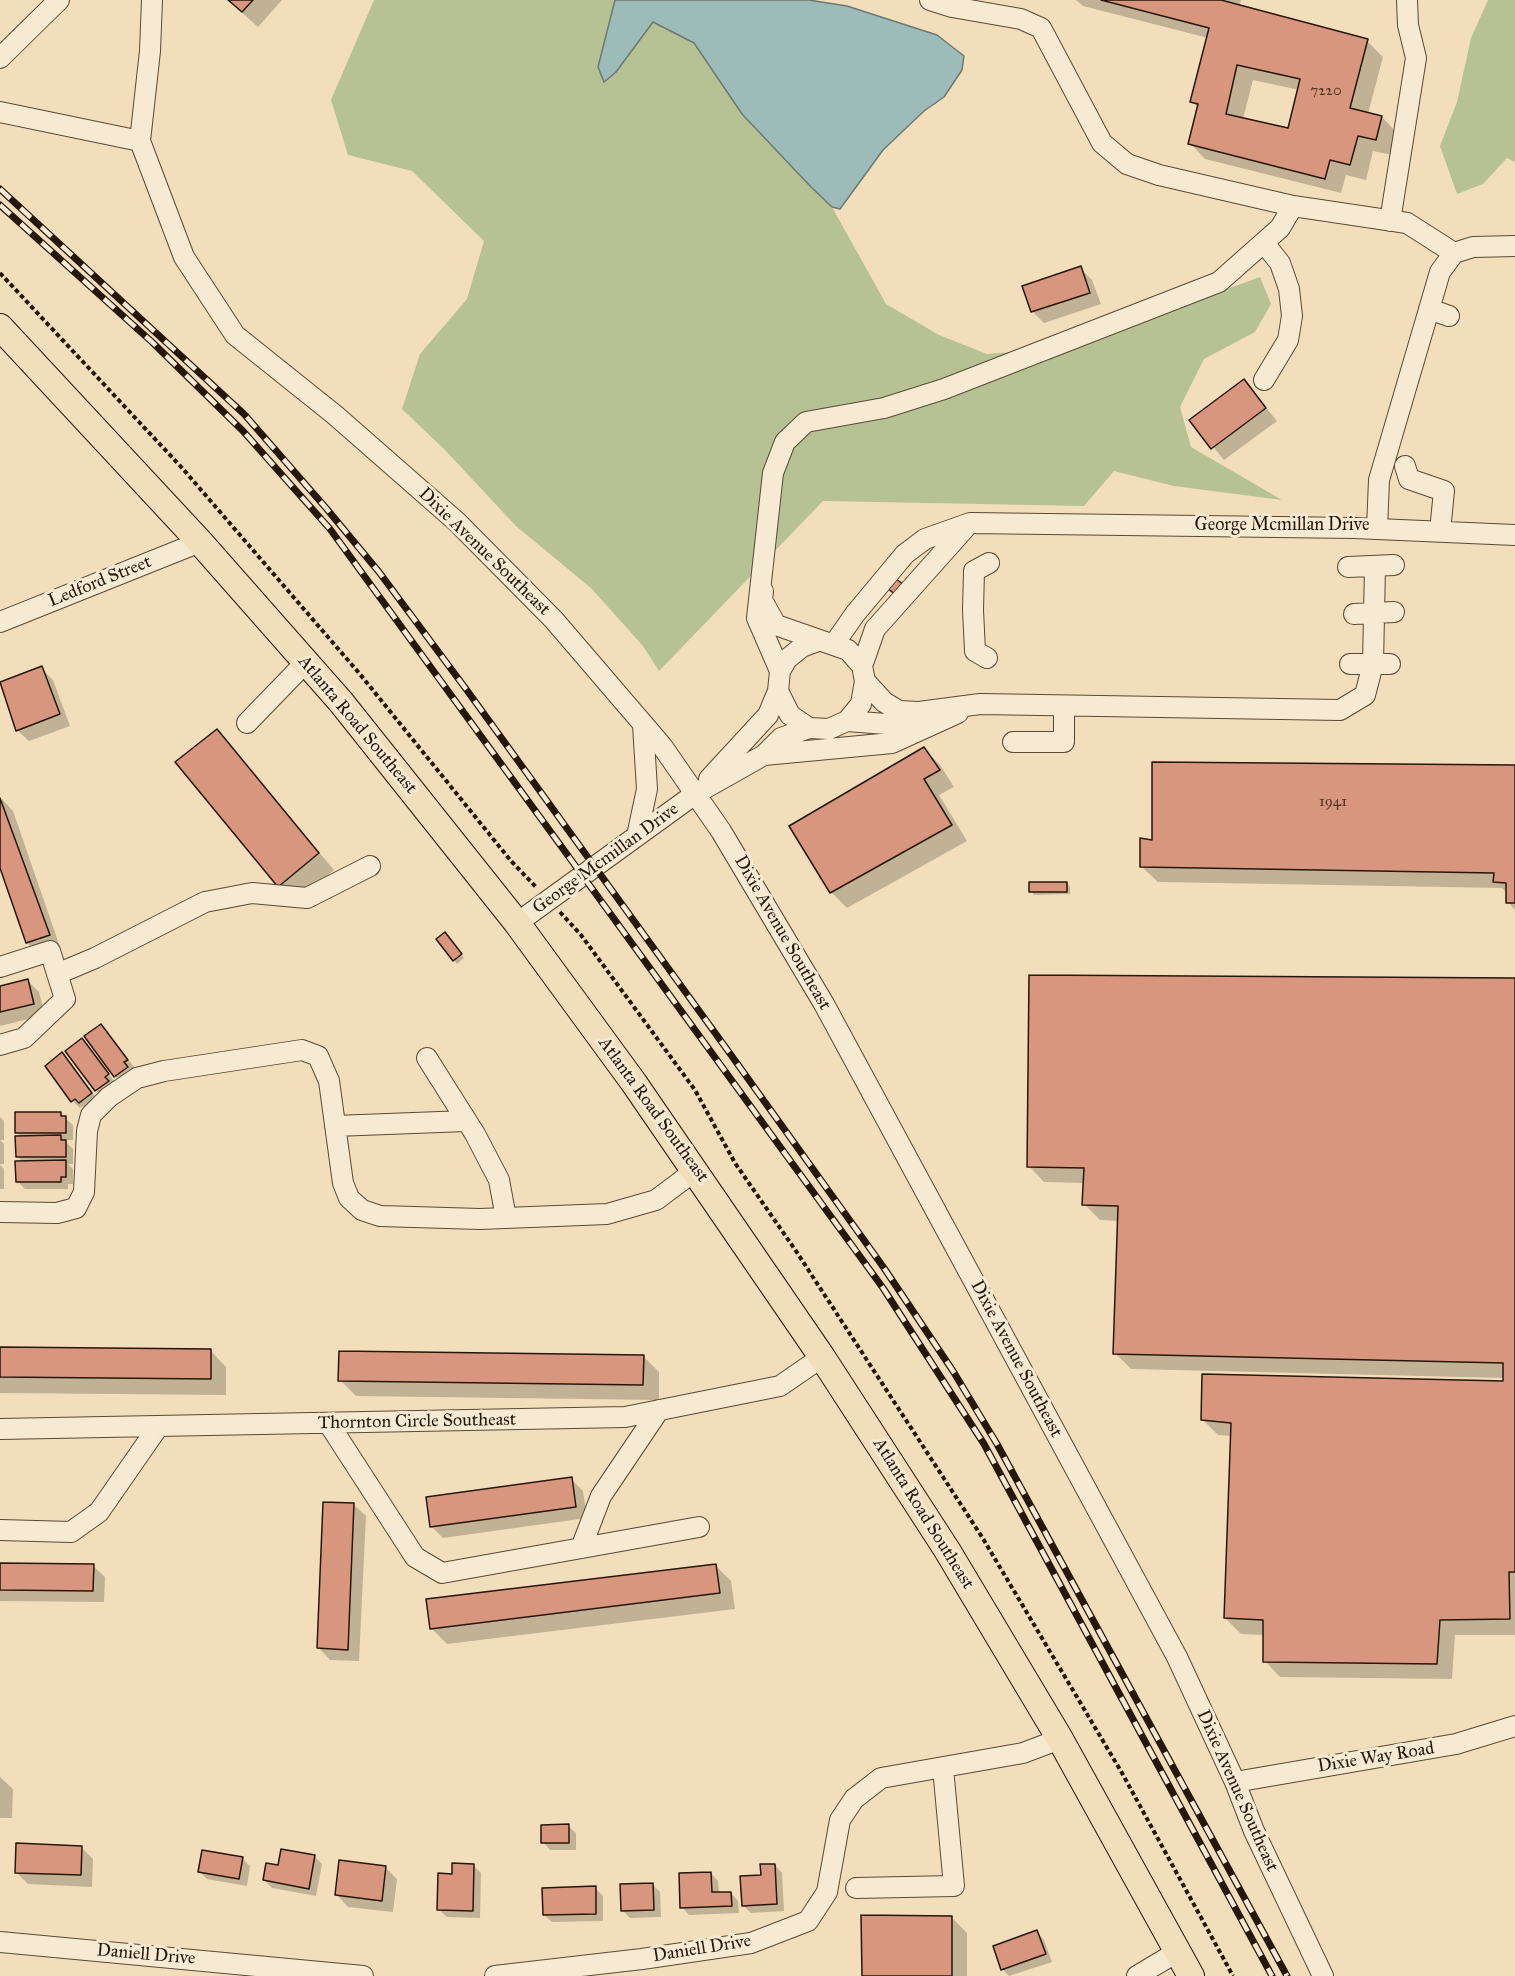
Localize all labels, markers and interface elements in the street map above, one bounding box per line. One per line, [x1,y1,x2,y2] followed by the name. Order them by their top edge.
[1310,82,1342,100] house number: 7220
[414,484,554,620] street label: Dixie Avenue Southeast
[1195,515,1369,537] street label: George Mcmillan Drive
[45,552,155,612] street label: Ledford Street
[293,651,421,799] street label: Atlanta Road Southeast
[1319,793,1347,811] house number: 1941
[529,799,683,919] street label: George Mcmillan Drive
[729,852,835,1014] street label: Dixie Avenue Southeast
[593,1033,713,1187] street label: Atlanta Road Southeast
[965,1277,1067,1441] street label: Dixie Avenue Southeast
[318,1409,516,1435] street label: Thornton Circle Southeast
[868,1434,978,1594] street label: Atlanta Road Southeast
[1192,1707,1282,1875] street label: Dixie Avenue Southeast
[1316,1738,1436,1778] street label: Dixie Way Road
[651,1931,753,1967] street label: Daniell Drive
[96,1940,196,1970] street label: Daniell Drive

